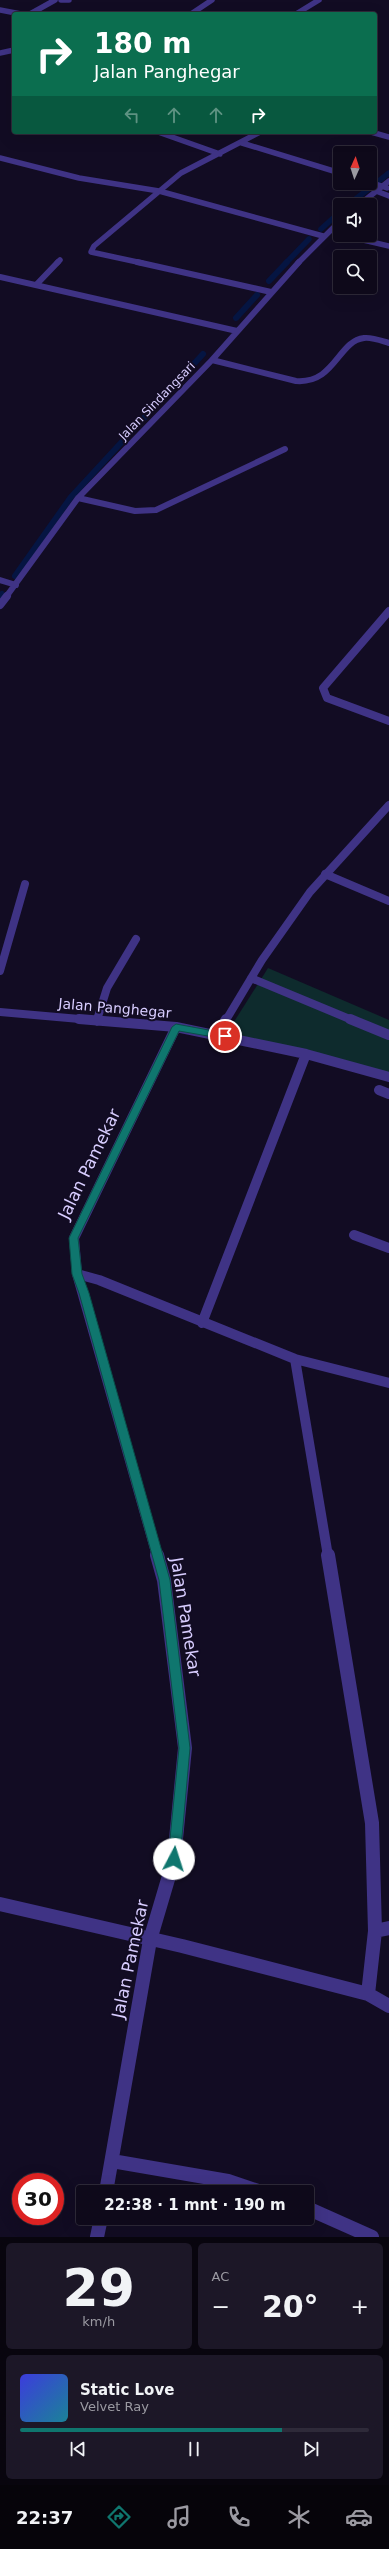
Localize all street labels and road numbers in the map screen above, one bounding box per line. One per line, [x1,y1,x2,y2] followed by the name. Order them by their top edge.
[115,359,198,444] street label: Jalan Sindangsari
[57,995,172,1021] street label: Jalan Panghegar
[53,1105,124,1223] street label: Jalan Pamekar
[167,1555,205,1678] street label: Jalan Pamekar
[107,1898,152,2021] street label: Jalan Pamekar

